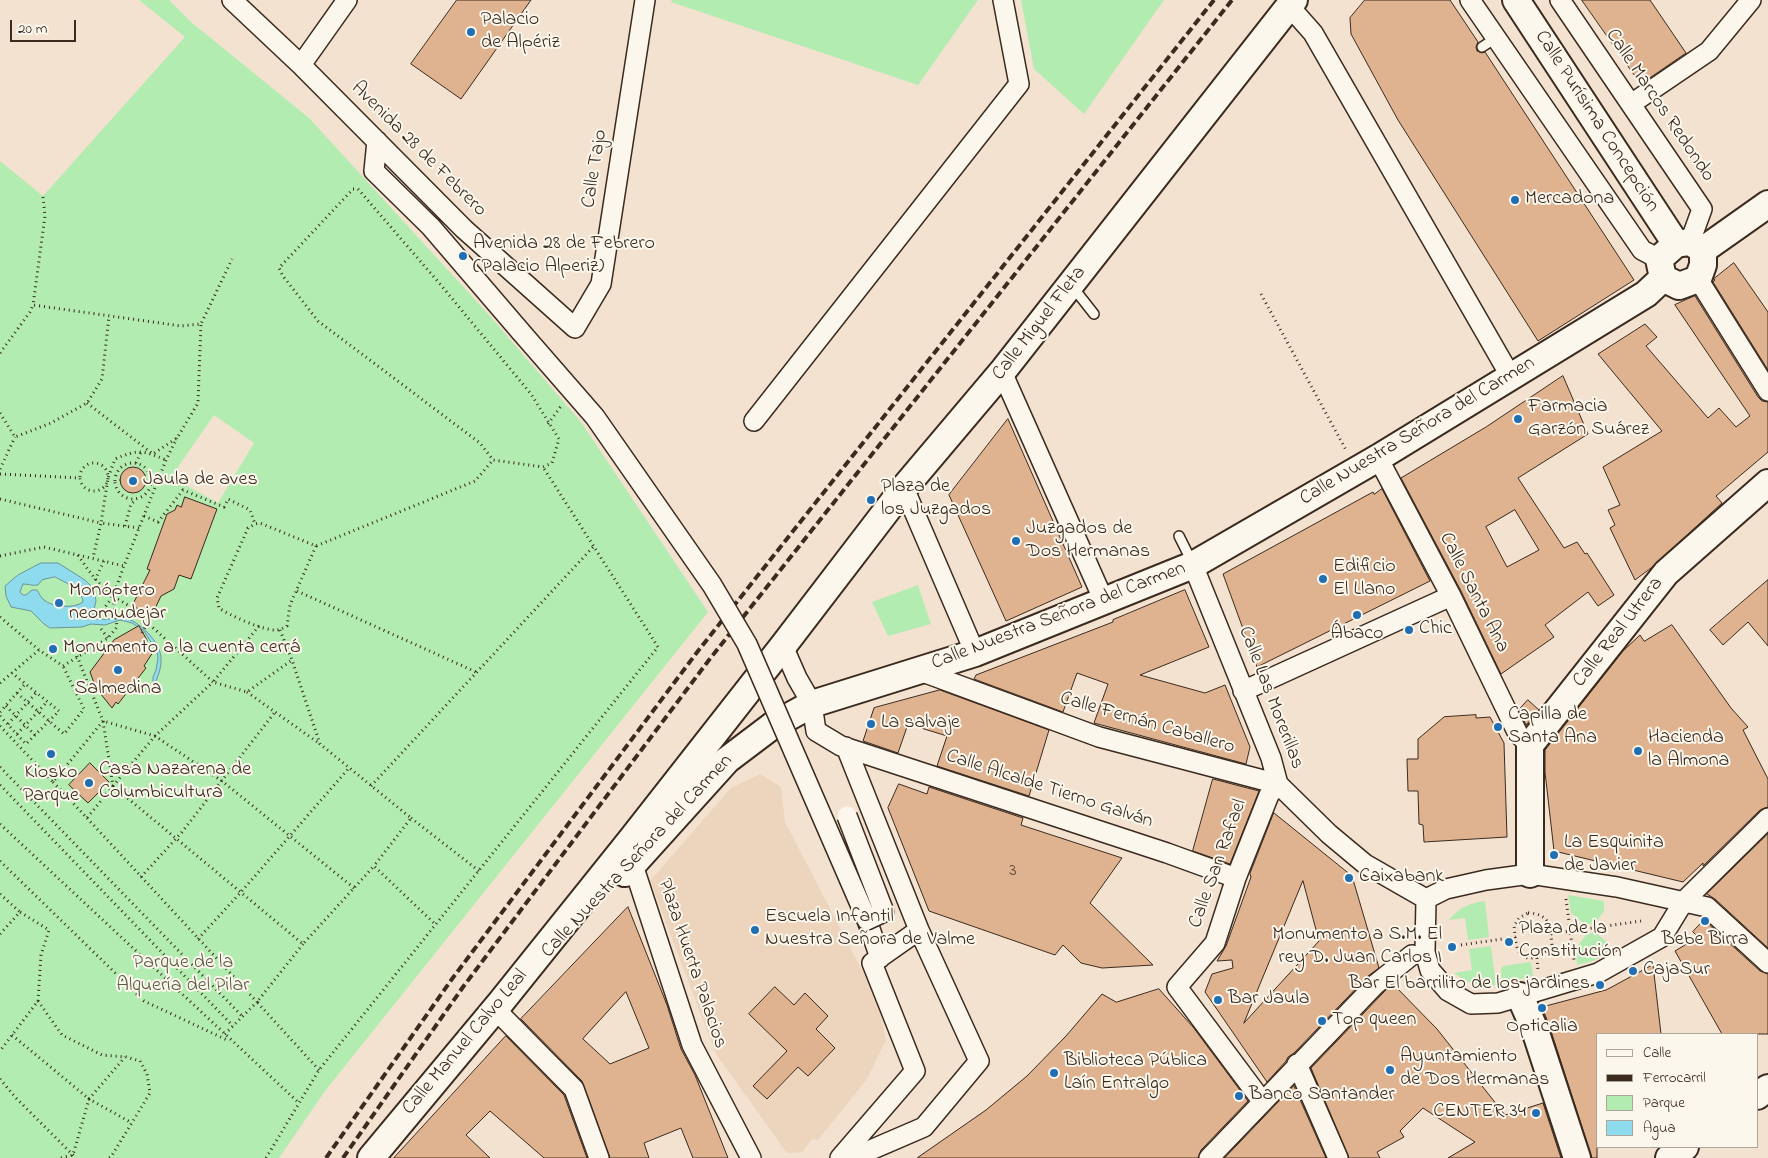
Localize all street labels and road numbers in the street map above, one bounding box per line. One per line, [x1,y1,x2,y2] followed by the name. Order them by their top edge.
[1599,25,1719,187] street label: Calle Marcos Redondo
[1528,27,1664,217] street label: Calle Purísima Concepción
[345,77,491,223] street label: Avenida 28 de Febrero
[578,128,614,210] street label: Calle Tajo
[988,262,1092,386] street label: Calle Miguel Fleta
[1296,352,1540,512] street label: Calle Nuestra Señora del Carmen
[1432,529,1514,657] street label: Calle Santa Ana
[929,557,1189,677] street label: Calle Nuestra Señora del Carmen
[1569,573,1669,693] street label: Calle Real Utrera
[1232,623,1308,773] street label: Calle Las Morerillas
[1057,688,1237,760] street label: Calle Fernán Caballero
[942,745,1156,835] street label: Calle Alcalde Tierno Galván
[537,750,739,964] street label: Calle Nuestra Señora del Carmen
[1185,796,1253,932] street label: Calle San Rafael
[651,876,731,1052] street label: Plaza Huerta Palacios
[398,965,534,1121] street label: Calle Manuel Calvo Leal

